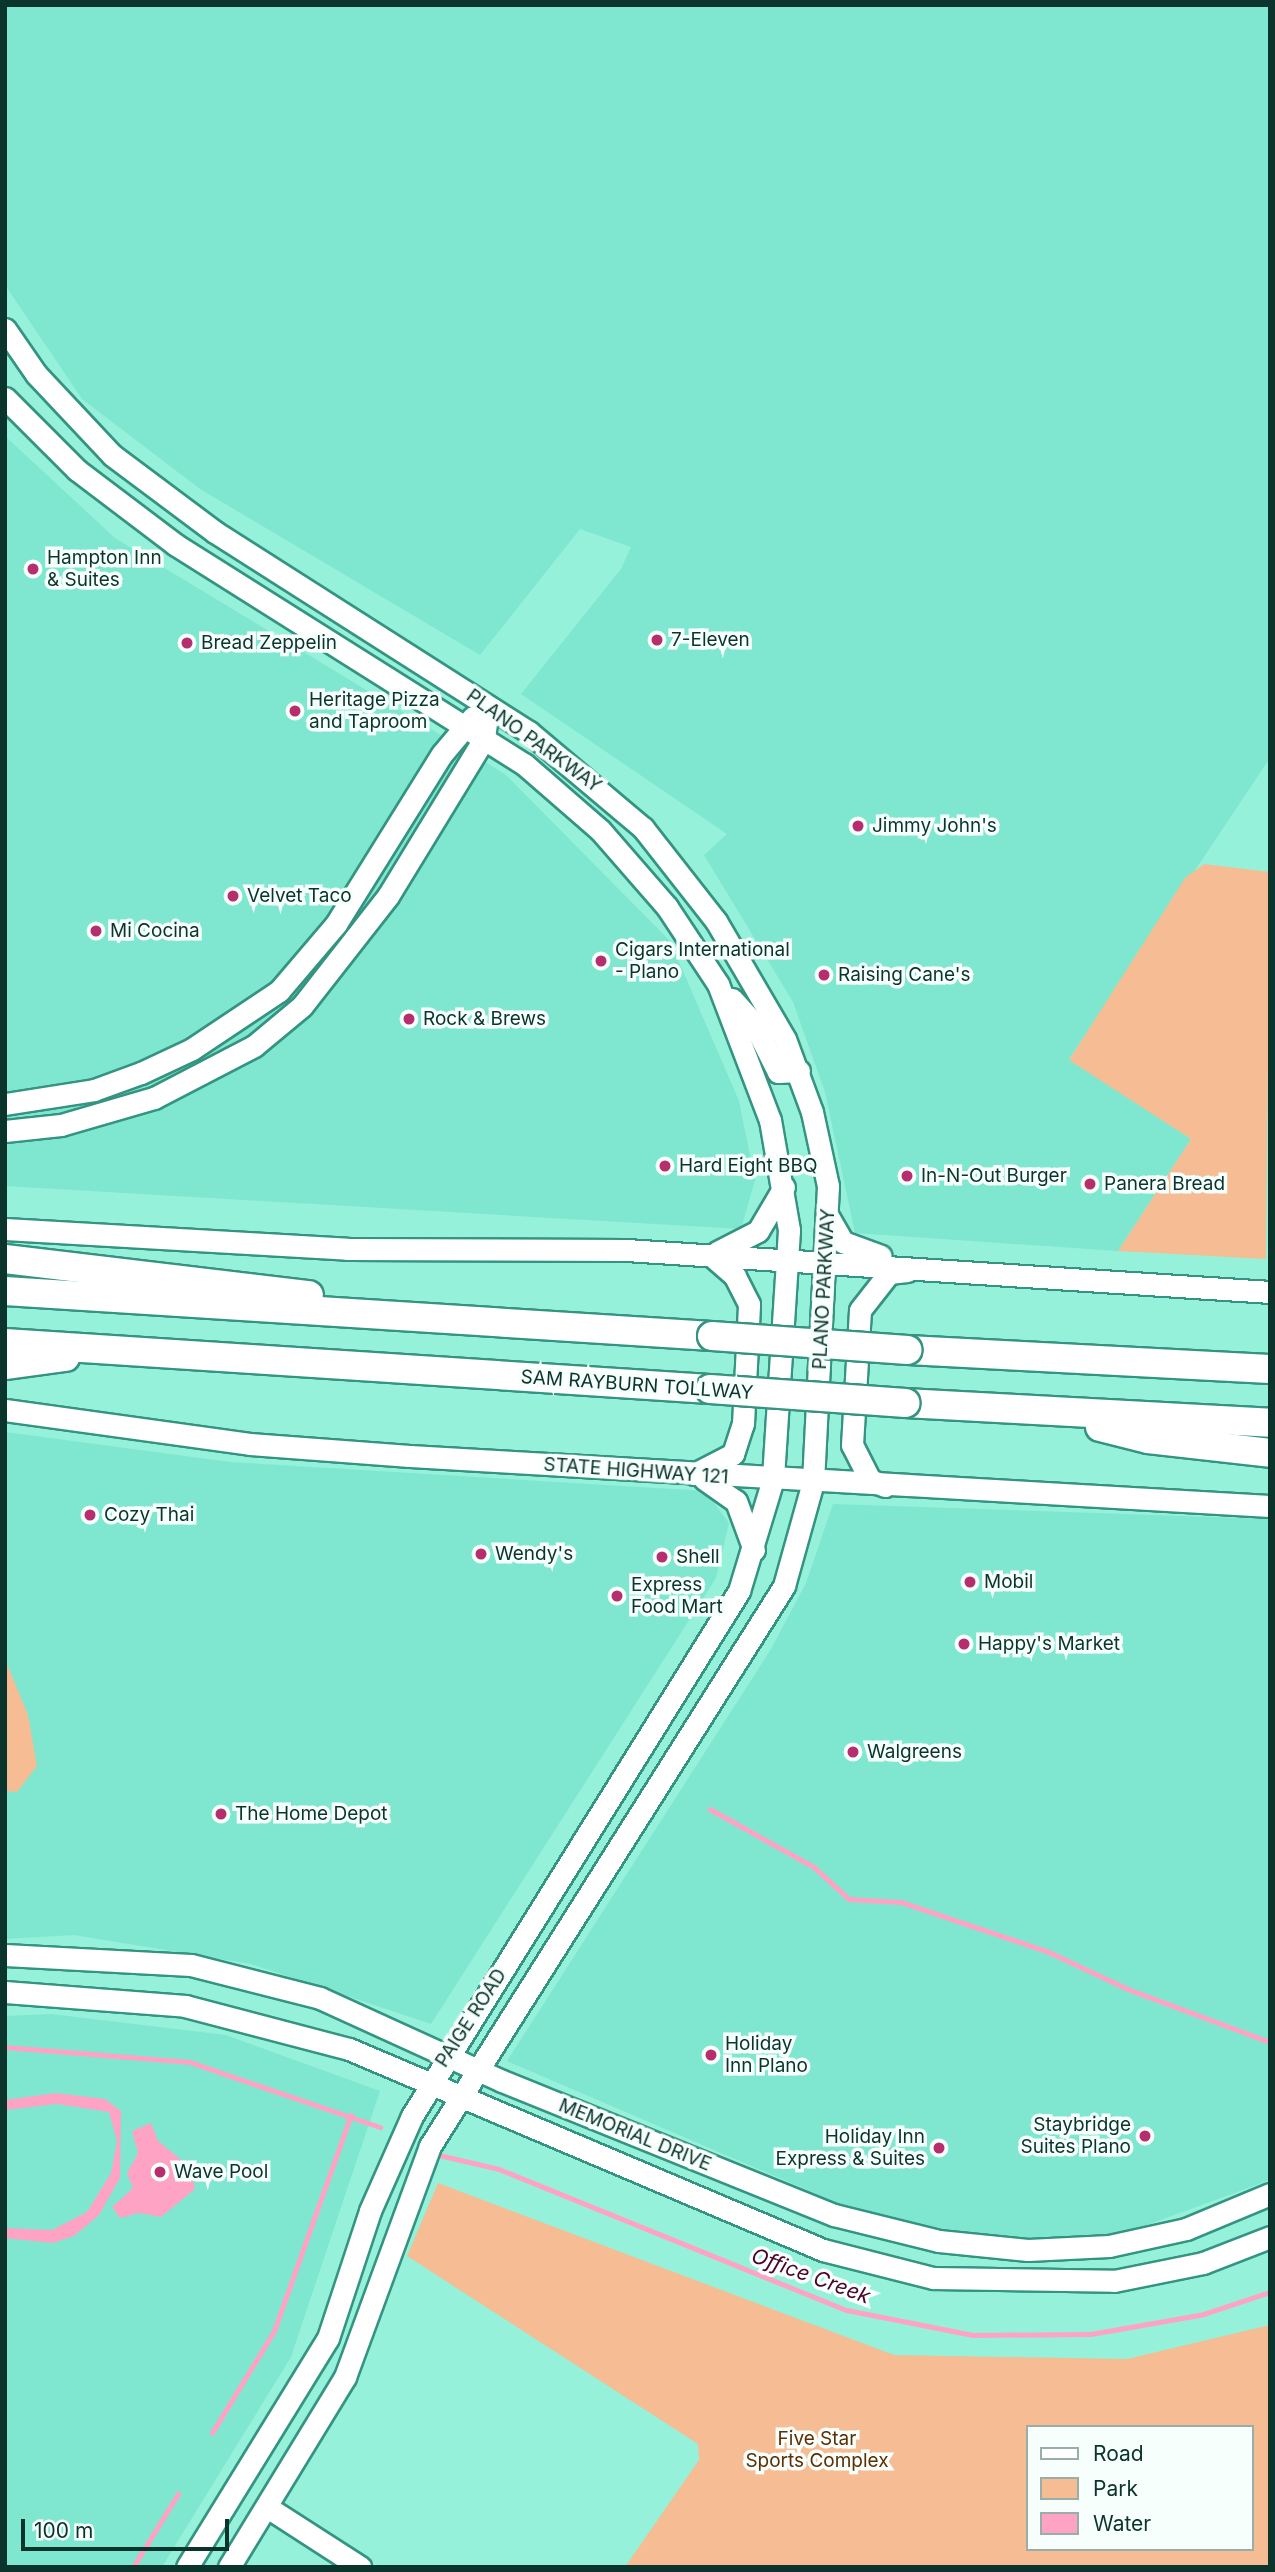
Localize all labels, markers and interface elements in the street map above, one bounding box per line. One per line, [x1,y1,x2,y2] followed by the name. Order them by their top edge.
[47,547,162,591] place label: Hampton Inn & Suites
[25,561,41,577] marker: Hampton Inn & Suites
[671,629,750,651] place label: 7-Eleven
[201,632,337,654] place label: Bread Zeppelin
[649,632,665,648] marker: 7-Eleven
[179,635,195,651] marker: Bread Zeppelin
[462,684,606,798] street label: PLANO PARKWAY
[309,689,440,733] place label: Heritage Pizza and Taproom
[287,703,303,719] marker: Heritage Pizza and Taproom
[872,815,997,837] place label: Jimmy John's
[850,818,866,834] marker: Jimmy John's
[247,885,352,907] place label: Velvet Taco
[225,888,241,904] marker: Velvet Taco
[110,920,200,942] place label: Mi Cocina
[88,923,104,939] marker: Mi Cocina
[615,939,790,983] place label: Cigars International - Plano
[593,953,609,969] marker: Cigars International - Plano
[838,964,971,986] place label: Raising Cane's
[816,967,832,983] marker: Raising Cane's
[423,1008,546,1030] place label: Rock & Brews
[401,1011,417,1027] marker: Rock & Brews
[679,1155,817,1177] place label: Hard Eight BBQ
[657,1158,673,1174] marker: Hard Eight BBQ
[921,1165,1067,1187] place label: In-N-Out Burger
[899,1168,915,1184] marker: In-N-Out Burger
[1104,1173,1225,1195] place label: Panera Bread
[1082,1176,1098,1192] marker: Panera Bread
[808,1208,840,1370] street label: PLANO PARKWAY
[520,1365,754,1405] street label: SAM RAYBURN TOLLWAY
[543,1453,729,1489] street label: STATE HIGHWAY 121
[104,1504,194,1526] place label: Cozy Thai
[82,1507,98,1523] marker: Cozy Thai
[495,1543,573,1565] place label: Wendy's
[473,1546,489,1562] marker: Wendy's
[676,1546,720,1568] place label: Shell
[654,1549,670,1565] marker: Shell
[984,1571,1033,1593] place label: Mobil
[631,1574,723,1618] place label: Express Food Mart
[962,1574,978,1590] marker: Mobil
[609,1588,625,1604] marker: Express Food Mart
[978,1633,1120,1655] place label: Happy's Market
[956,1636,972,1652] marker: Happy's Market
[867,1741,962,1763] place label: Walgreens
[845,1744,861,1760] marker: Walgreens
[235,1803,388,1825] place label: The Home Depot
[213,1806,229,1822] marker: The Home Depot
[431,1964,511,2072] street label: PAIGE ROAD
[725,2033,808,2077] place label: Holiday Inn Plano
[703,2047,719,2063] marker: Holiday Inn Plano
[555,2094,715,2176] street label: MEMORIAL DRIVE
[1020,2114,1131,2158] place label: Staybridge Suites Plano
[776,2126,925,2170] place label: Holiday Inn Express & Suites
[1137,2128,1153,2144] marker: Staybridge Suites Plano
[931,2140,947,2156] marker: Holiday Inn Express & Suites
[174,2161,268,2183] place label: Wave Pool
[152,2164,168,2180] marker: Wave Pool
[748,2243,874,2309] water label: Office Creek
[1026,2425,1254,2551] legend
[745,2428,889,2472] park label: Five Star Sports Complex
[1093,2441,1144,2466] text: Road
[1093,2476,1138,2501] text: Park
[24,2506,233,2550] scale bar
[1093,2511,1151,2536] text: Water
[34,2518,93,2543] text: 100 m

